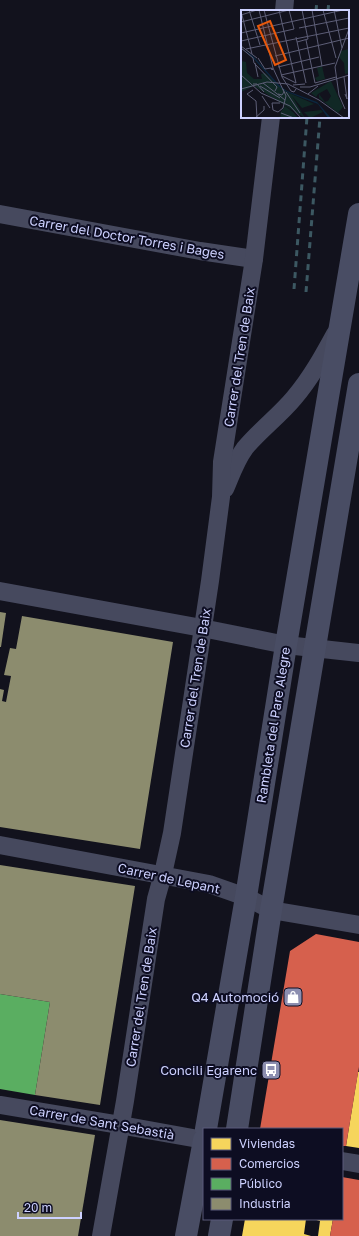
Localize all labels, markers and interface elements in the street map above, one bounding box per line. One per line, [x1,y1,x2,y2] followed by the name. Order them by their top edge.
[241,10,349,118] inset map
[28,212,226,262] street label: Carrer del Doctor Torres i Bages
[220,286,258,428] street label: Carrer del Tren de Baix
[176,607,214,749] street label: Carrer del Tren de Baix
[253,646,293,804] street label: Rambleta del Pare Alegre
[116,859,222,897] street label: Carrer de Lepant
[122,926,160,1068] street label: Carrer del Tren de Baix
[282,986,304,1008] shop icon: Q4 Automoció
[191,989,279,1005] place label: Q4 Automoció
[260,1059,282,1081] bus stop icon: Concili Egarenc
[160,1062,257,1078] place label: Concili Egarenc
[28,1101,176,1143] street label: Carrer de Sant Sebastià
[203,1128,343,1220] legend
[239,1136,295,1151] text: Viviendas
[239,1156,300,1171] text: Comercios
[239,1176,282,1191] text: Público
[18,1194,81,1220] scale bar
[239,1196,291,1211] text: Industria
[24,1200,52,1215] text: 20 m

